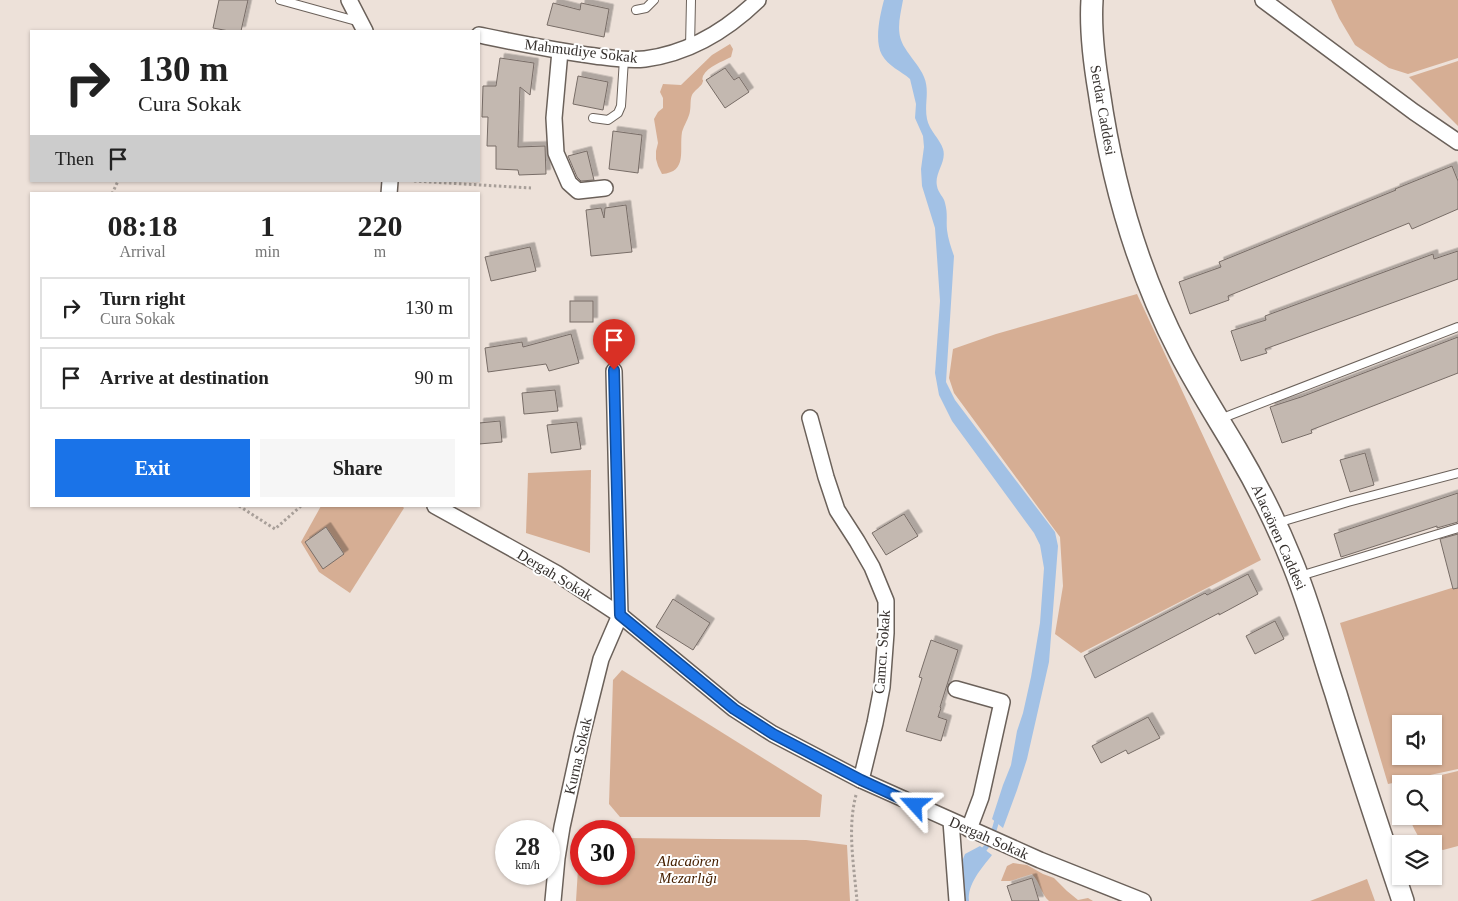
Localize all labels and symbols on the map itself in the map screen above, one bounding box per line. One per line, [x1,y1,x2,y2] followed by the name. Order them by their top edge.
[524,36,639,66] street label: Mahmudiye Sokak
[1087,64,1119,156] street label: Serdar Caddesi
[593,319,635,370] pin
[1249,482,1309,592] street label: Alacaören Caddesi
[514,546,596,604] street label: Dergah Sokak
[871,609,893,695] street label: Camcı. Sokak
[561,715,595,796] street label: Kurna Sokak
[888,778,940,830] position arrow
[947,813,1032,863] street label: Dergah Sokak
[570,820,635,885] speed limit sign: 30
[656,853,719,886] park label: Alacaören Mezarlığı

